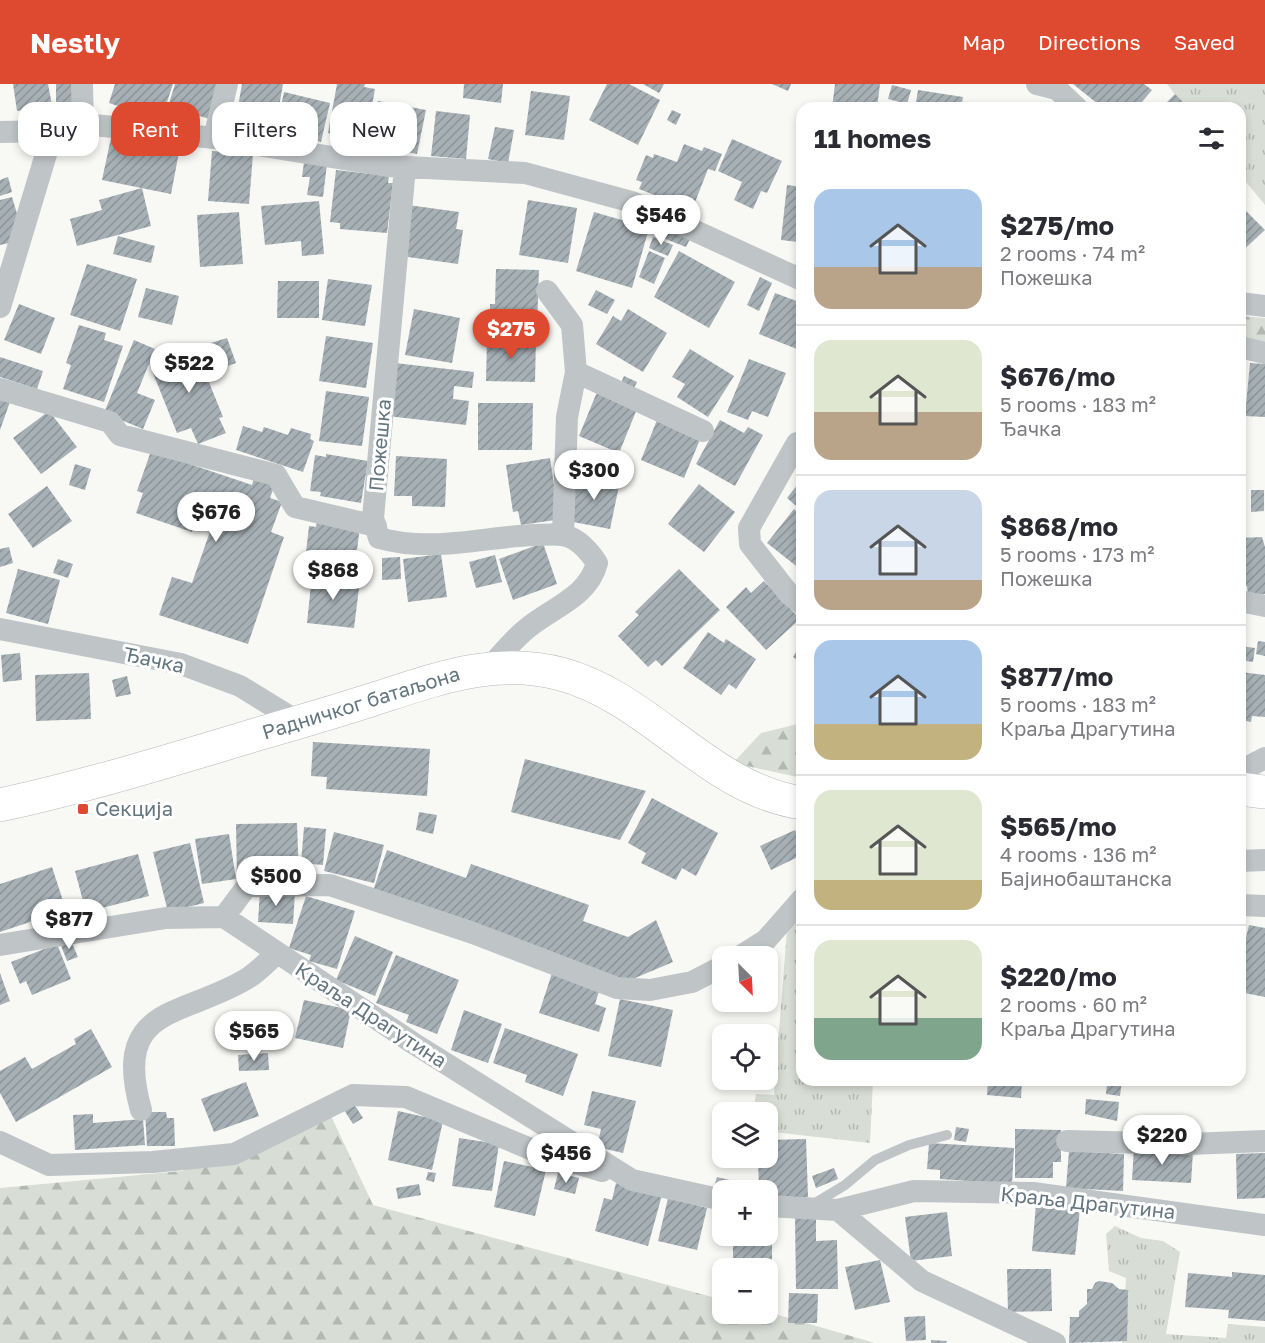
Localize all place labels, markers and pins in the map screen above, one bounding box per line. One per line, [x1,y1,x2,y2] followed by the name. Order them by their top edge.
[625,195,697,246] pin: $546
[475,309,547,360] pin: $275
[153,343,225,394] pin: $522
[558,450,630,501] pin: $300
[180,492,252,543] pin: $676
[297,550,369,601] pin: $868
[95,796,173,820] place label: Секција
[76,802,90,816] marker: Секција
[240,856,312,907] pin: $500
[33,899,105,950] pin: $877
[218,1011,290,1062] pin: $565
[1126,1115,1198,1166] pin: $220
[530,1133,602,1184] pin: $456

